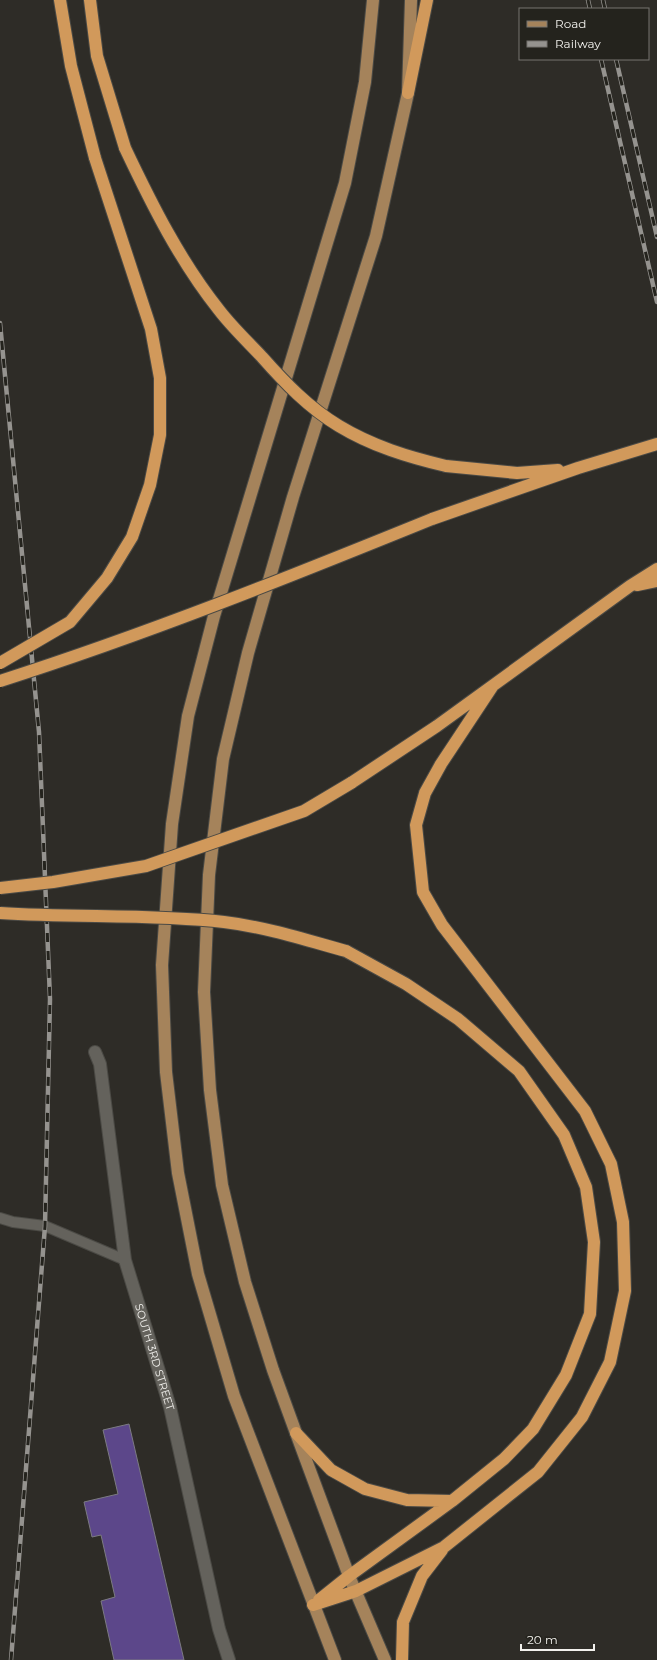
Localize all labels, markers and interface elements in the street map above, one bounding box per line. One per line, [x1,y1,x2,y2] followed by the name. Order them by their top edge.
[519,8,649,60] legend
[555,16,586,31] text: Road
[555,36,601,51] text: Railway
[132,1302,178,1413] street label: SOUTH 3RD STREET
[521,1626,594,1652] scale bar
[527,1632,558,1647] text: 20 m

